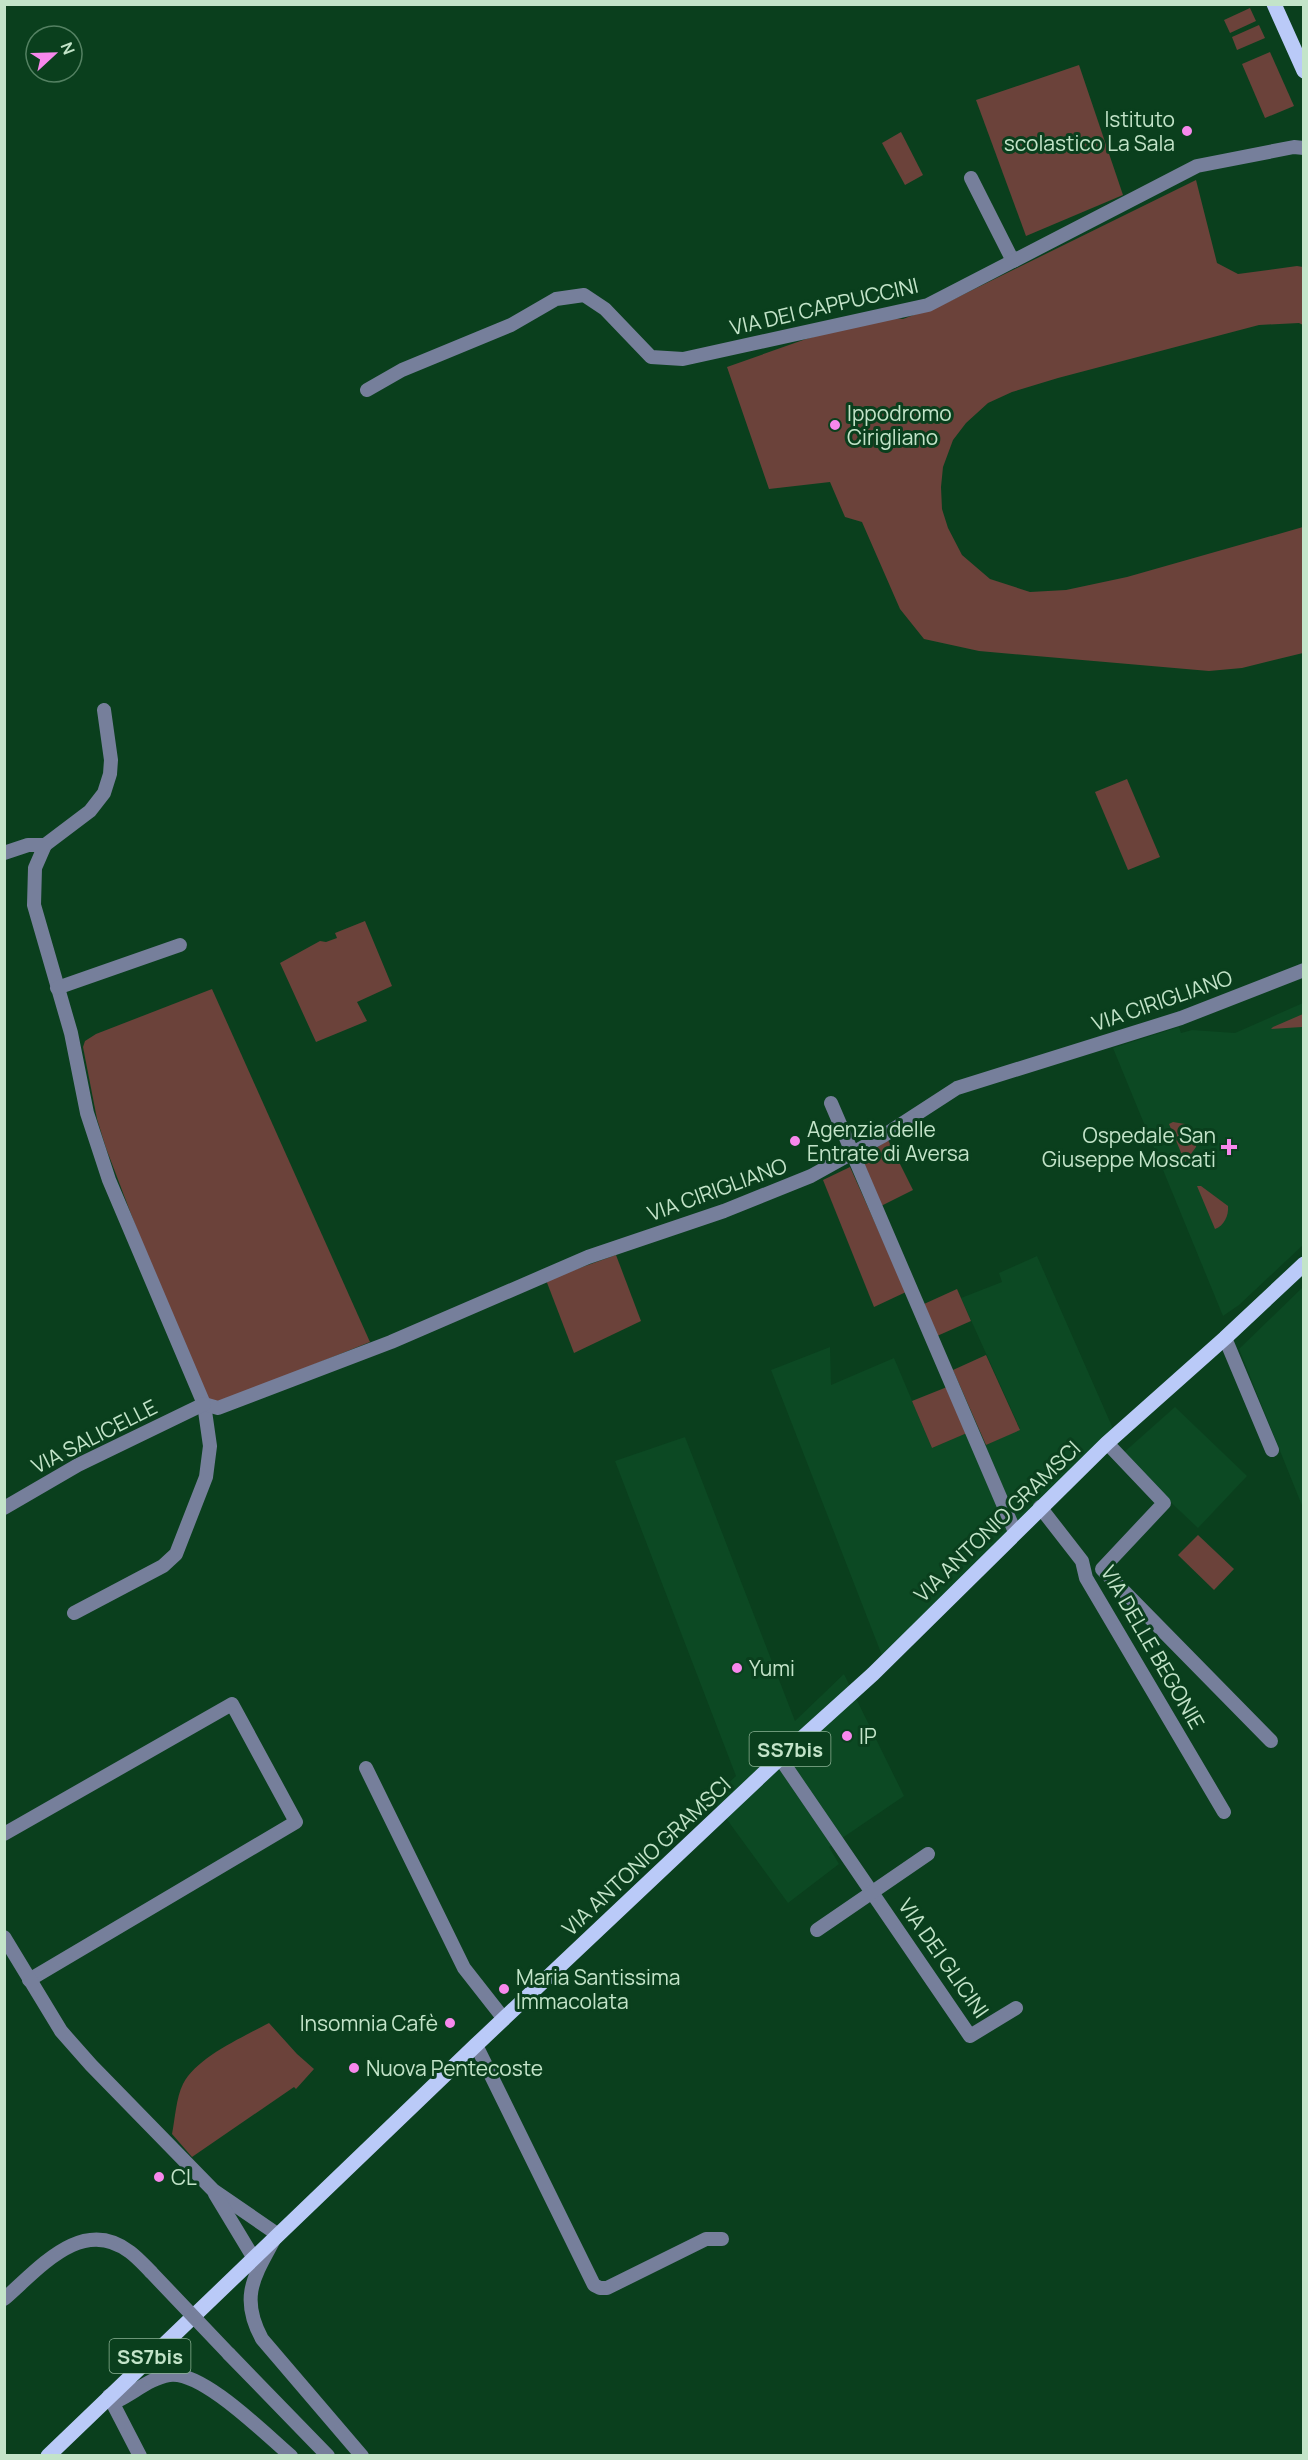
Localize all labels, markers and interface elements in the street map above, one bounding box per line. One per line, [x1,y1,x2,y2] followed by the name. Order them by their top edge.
[24,24,84,84] north arrow
[56,39,80,58] text: N
[1004,105,1175,157] place label: Istituto scolastico La Sala
[1180,124,1194,138] marker: Istituto scolastico La Sala
[727,271,921,341] street label: VIA DEI CAPPUCCINI
[847,399,952,451] place label: Ippodromo Cirigliano
[828,418,842,432] marker: Ippodromo Cirigliano
[1088,963,1236,1037] street label: VIA CIRIGLIANO
[807,1115,970,1167] place label: Agenzia delle Entrate di Aversa
[1042,1121,1216,1173] place label: Ospedale San Giuseppe Moscati
[788,1134,802,1148] marker: Agenzia delle Entrate di Aversa
[1220,1138,1238,1156] marker: Ospedale San Giuseppe Moscati
[643,1151,791,1227] street label: VIA CIRIGLIANO
[26,1392,162,1480] street label: VIA SALICELLE
[908,1434,1086,1608] street label: VIA ANTONIO GRAMSCI
[1095,1560,1211,1734] street label: VIA DELLE BEGONIE
[749,1654,795,1682] place label: Yumi
[730,1661,744,1675] marker: Yumi
[859,1722,877,1750] place label: IP
[840,1729,854,1743] marker: IP
[750,1732,830,1766] road number: SS7bis
[556,1770,736,1942] street label: VIA ANTONIO GRAMSCI
[892,1893,996,2023] street label: VIA DEI GLICINI
[516,1963,680,2015] place label: Maria Santissima Immacolata
[497,1982,511,1996] marker: Maria Santissima Immacolata
[300,2009,438,2037] place label: Insomnia Cafè
[443,2016,457,2030] marker: Insomnia Cafè
[366,2054,543,2082] place label: Nuova Pentecoste
[347,2061,361,2075] marker: Nuova Pentecoste
[171,2163,197,2191] place label: CL
[152,2170,166,2184] marker: CL
[110,2339,190,2373] road number: SS7bis

